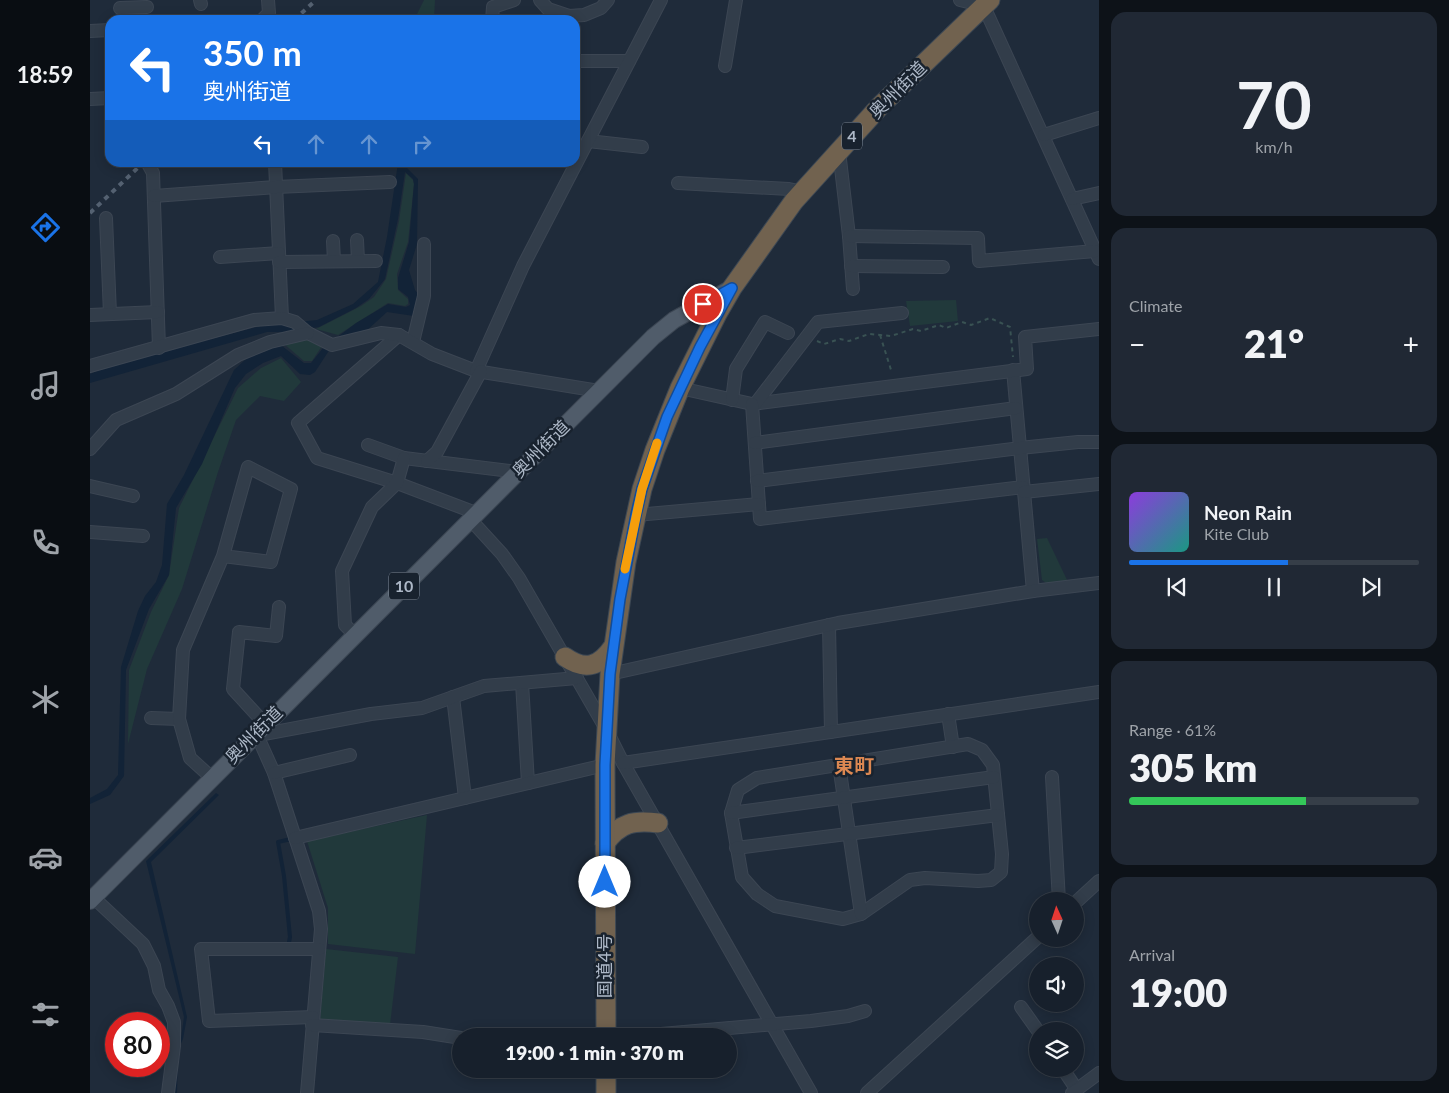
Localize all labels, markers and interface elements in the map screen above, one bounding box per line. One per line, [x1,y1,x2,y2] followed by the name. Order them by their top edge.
[203,31,302,73] text: 350 m
[120,35,185,100] icon: left
[864,56,931,123] street label: 奥州街道
[17,61,73,88] text: 18:59
[1236,65,1312,143] text: 70
[203,77,291,104] text: 奥州街道
[842,122,862,150] road number: 4
[249,130,277,158] icon: left
[302,130,330,158] icon: ahead
[355,130,383,158] icon: ahead
[408,130,436,158] icon: right
[1255,137,1293,156] text: km/h
[28,210,63,245] icon: directions
[682,283,724,325] pin
[689,290,717,318] icon: arrive
[1129,296,1182,315] text: Climate
[1244,320,1304,366] text: 21°
[1129,327,1145,361] text: −
[1403,327,1419,361] text: +
[28,368,63,403] icon: music
[507,415,574,482] street label: 奥州街道
[1204,501,1292,524] text: Neon Rain
[1204,524,1269,543] text: Kite Club
[28,525,63,560] icon: phone
[389,572,419,600] road number: 10
[1163,573,1191,601] icon: previous
[1260,573,1288,601] icon: pause
[1357,573,1385,601] icon: next
[28,682,63,717] icon: climate
[220,701,287,768] street label: 奥州街道
[1129,720,1216,739] text: Range · 61%
[1129,744,1257,790] text: 305 km
[834,753,874,777] district label: 東町
[28,840,63,875] icon: car
[578,855,630,907] position arrow
[1029,892,1084,948] north arrow
[1029,892,1084,1077] map controls
[593,934,615,998] street label: 国道4号
[1129,945,1175,964] text: Arrival
[1029,957,1084,1012] button: sound
[1129,969,1227,1015] text: 19:00
[28,997,63,1032] icon: filters
[105,1012,170,1077] speed limit sign: 80
[1029,1022,1084,1077] button: layers
[505,1041,684,1064] text: 19:00 · 1 min · 370 m

